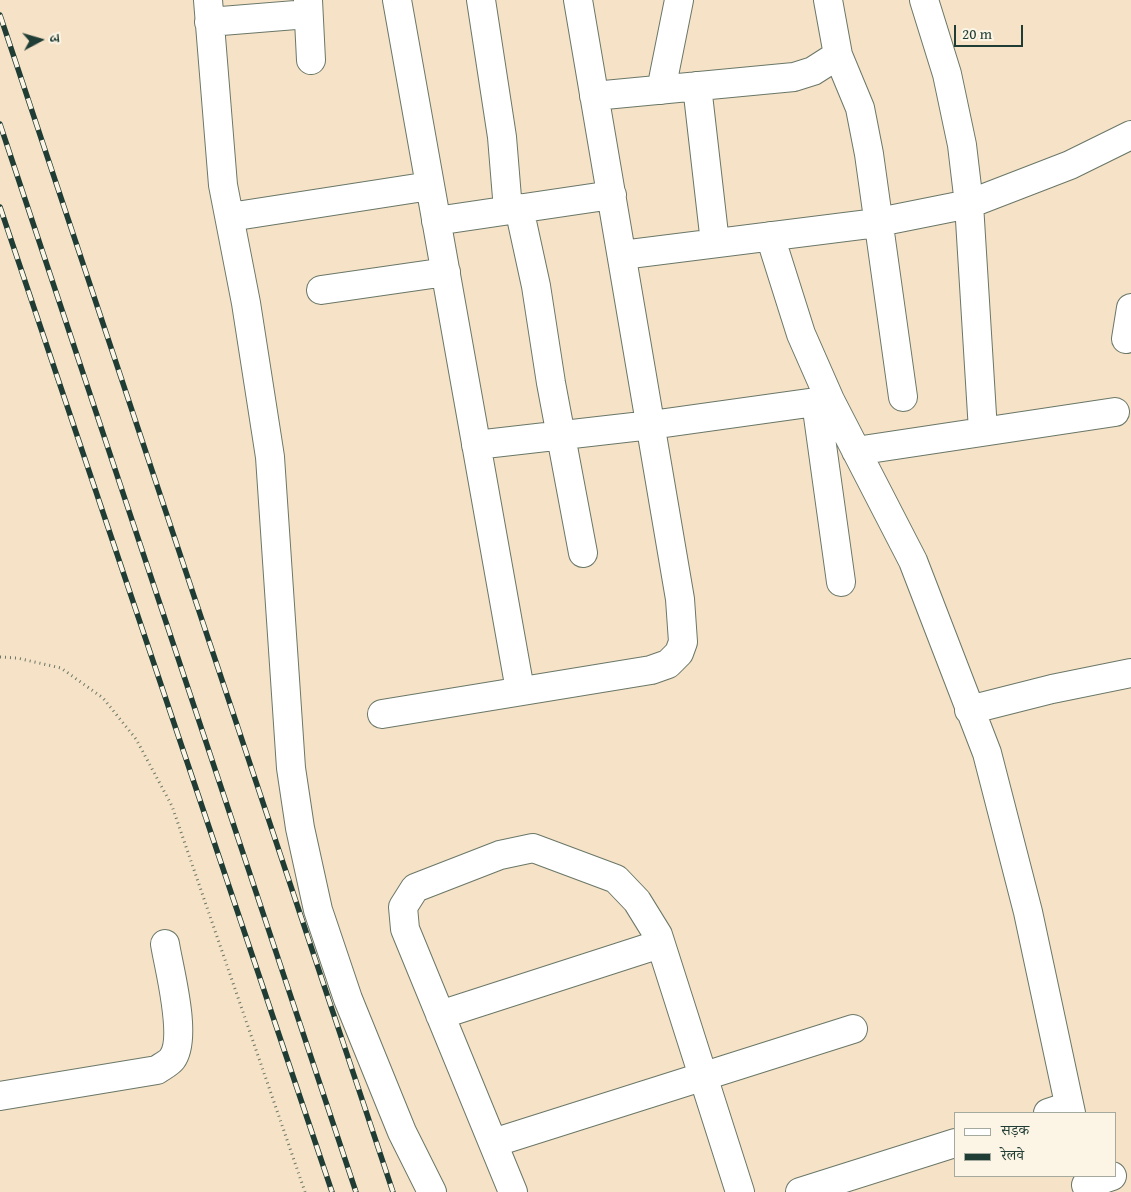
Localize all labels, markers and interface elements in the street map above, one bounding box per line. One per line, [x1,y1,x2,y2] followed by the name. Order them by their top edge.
[15,15,65,65] north arrow
[956,15,1025,47] scale bar
[962,23,992,44] text: 20 m
[45,34,65,43] text: उ
[954,1112,1116,1177] legend
[1001,1119,1029,1140] text: सड़क
[1001,1144,1024,1165] text: रेलवे

